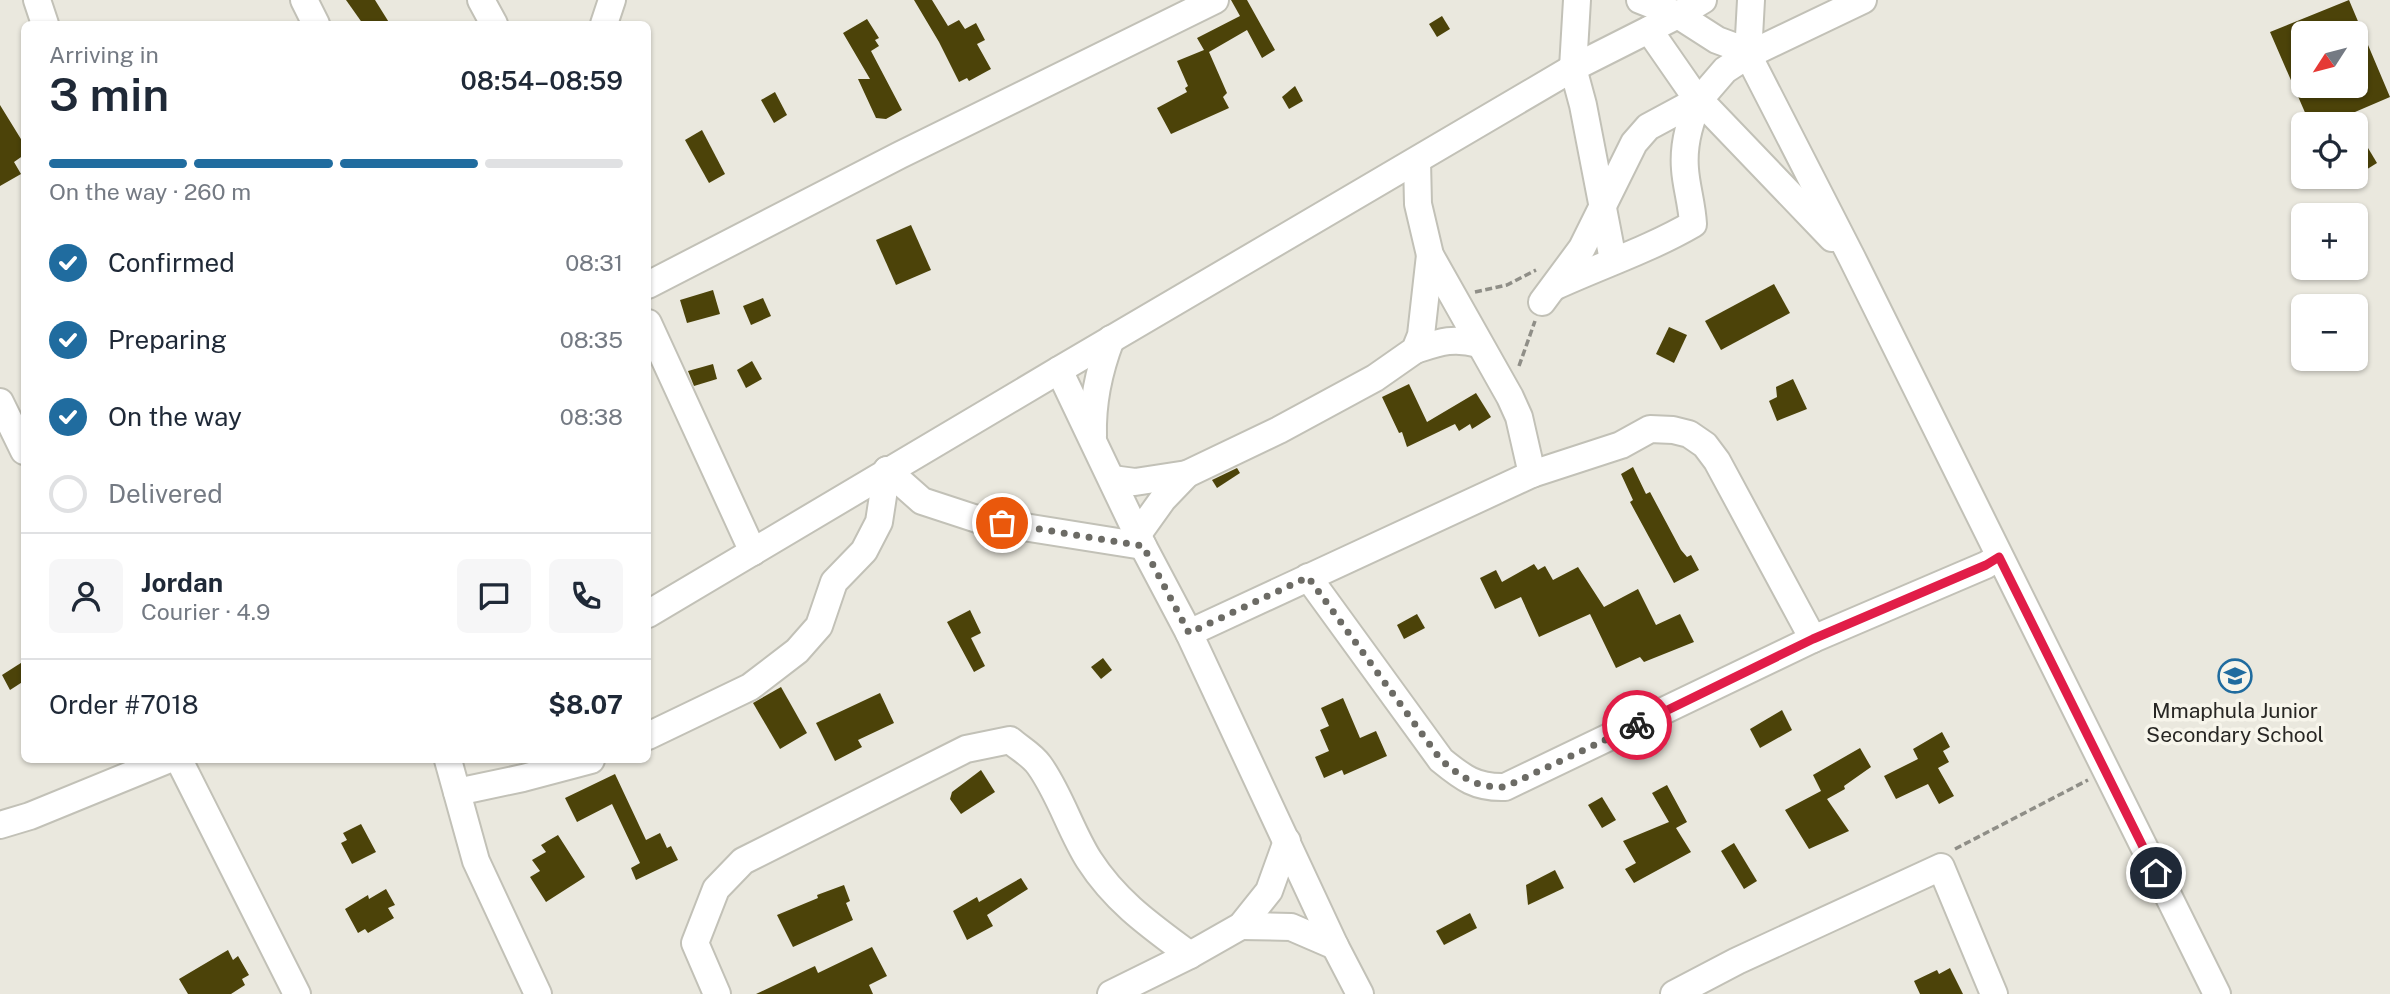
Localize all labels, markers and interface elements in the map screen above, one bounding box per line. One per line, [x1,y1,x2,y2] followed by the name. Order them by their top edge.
[2291,21,2368,98] north arrow
[2291,21,2368,371] map controls
[49,41,159,68] text: Arriving in
[461,65,623,96] text: 08:54–08:59
[49,67,169,121] text: 3 min
[2291,112,2368,189] button: locate
[49,178,251,205] text: On the way · 260 m
[2291,203,2368,280] button: +
[49,244,87,282] icon: check
[108,247,235,278] text: Confirmed
[565,249,623,276] text: 08:31
[2291,294,2368,371] button: −
[49,321,87,359] icon: check
[108,324,227,355] text: Preparing
[560,326,623,353] text: 08:35
[49,398,87,436] icon: check
[108,401,242,432] text: On the way
[560,403,623,430] text: 08:38
[108,478,223,509] text: Delivered
[972,493,1032,553] pin
[983,504,1021,542] icon: bag
[49,559,123,633] button: person
[457,559,531,633] button: chat
[549,559,623,633] button: phone
[141,567,223,598] text: Jordan
[141,598,270,625] text: Courier · 4.9
[2216,657,2254,695] school or university icon: Mmaphula Junior Secondary School
[49,689,199,720] text: Order #7018
[548,689,623,720] text: $8.07
[1602,690,1672,760] courier
[2146,698,2324,747] place label: Mmaphula Junior Secondary School
[1618,706,1656,744] icon: bike
[2126,843,2186,903] pin
[2137,854,2175,892] icon: home

